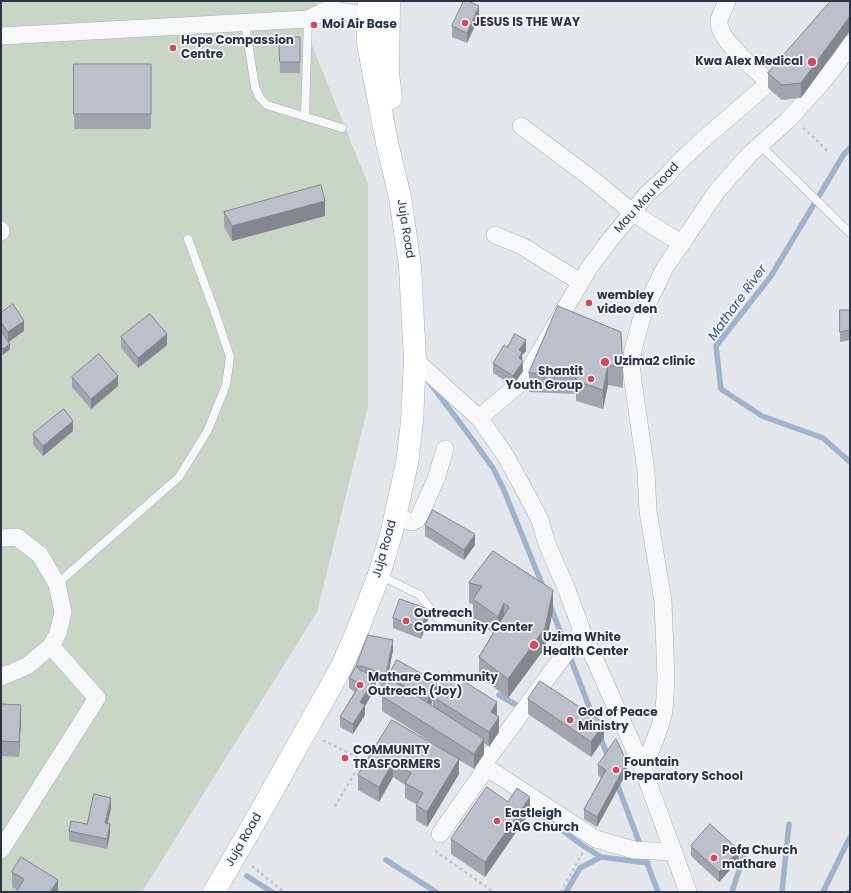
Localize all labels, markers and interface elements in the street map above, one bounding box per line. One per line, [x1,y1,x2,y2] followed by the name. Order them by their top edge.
[473,16,580,30] place label: JESUS IS THE WAY
[322,18,397,32] place label: Moi Air Base
[460,18,470,28] marker: JESUS IS THE WAY
[309,20,319,30] marker: Moi Air Base
[181,34,294,62] place label: Hope Compassion Centre
[168,43,178,53] marker: Hope Compassion Centre
[695,55,803,69] place label: Kwa Alex Medical
[806,56,818,68] marker: Kwa Alex Medical
[612,160,682,236] street label: Mau Mau Road
[393,198,417,260] street label: Juja Road
[705,262,771,344] water label: Mathare River
[597,289,657,317] place label: wembley video den
[584,298,594,308] marker: wembley video den
[614,355,695,369] place label: Uzima2 clinic
[599,356,611,368] marker: Uzima2 clinic
[506,365,583,393] place label: Shantit Youth Group
[586,374,596,384] marker: Shantit Youth Group
[370,518,400,580] street label: Juja Road
[414,607,533,635] place label: Outreach Community Center
[401,616,411,626] marker: Outreach Community Center
[543,631,628,659] place label: Uzima White Health Center
[528,639,540,651] marker: Uzima White Health Center
[368,671,498,699] place label: Mathare Community Outreach (Joy)
[355,680,365,690] marker: Mathare Community Outreach (Joy)
[578,706,658,734] place label: God of Peace Ministry
[565,715,575,725] marker: God of Peace Ministry
[353,744,441,772] place label: COMMUNITY TRASFORMERS
[340,753,350,763] marker: COMMUNITY TRASFORMERS
[624,756,743,784] place label: Fountain Preparatory School
[611,765,621,775] marker: Fountain Preparatory School
[505,807,579,835] place label: Eastleigh PAG Church
[223,811,265,869] street label: Juja Road
[492,816,502,826] marker: Eastleigh PAG Church
[722,844,798,872] place label: Pefa Church mathare
[709,853,719,863] marker: Pefa Church mathare

